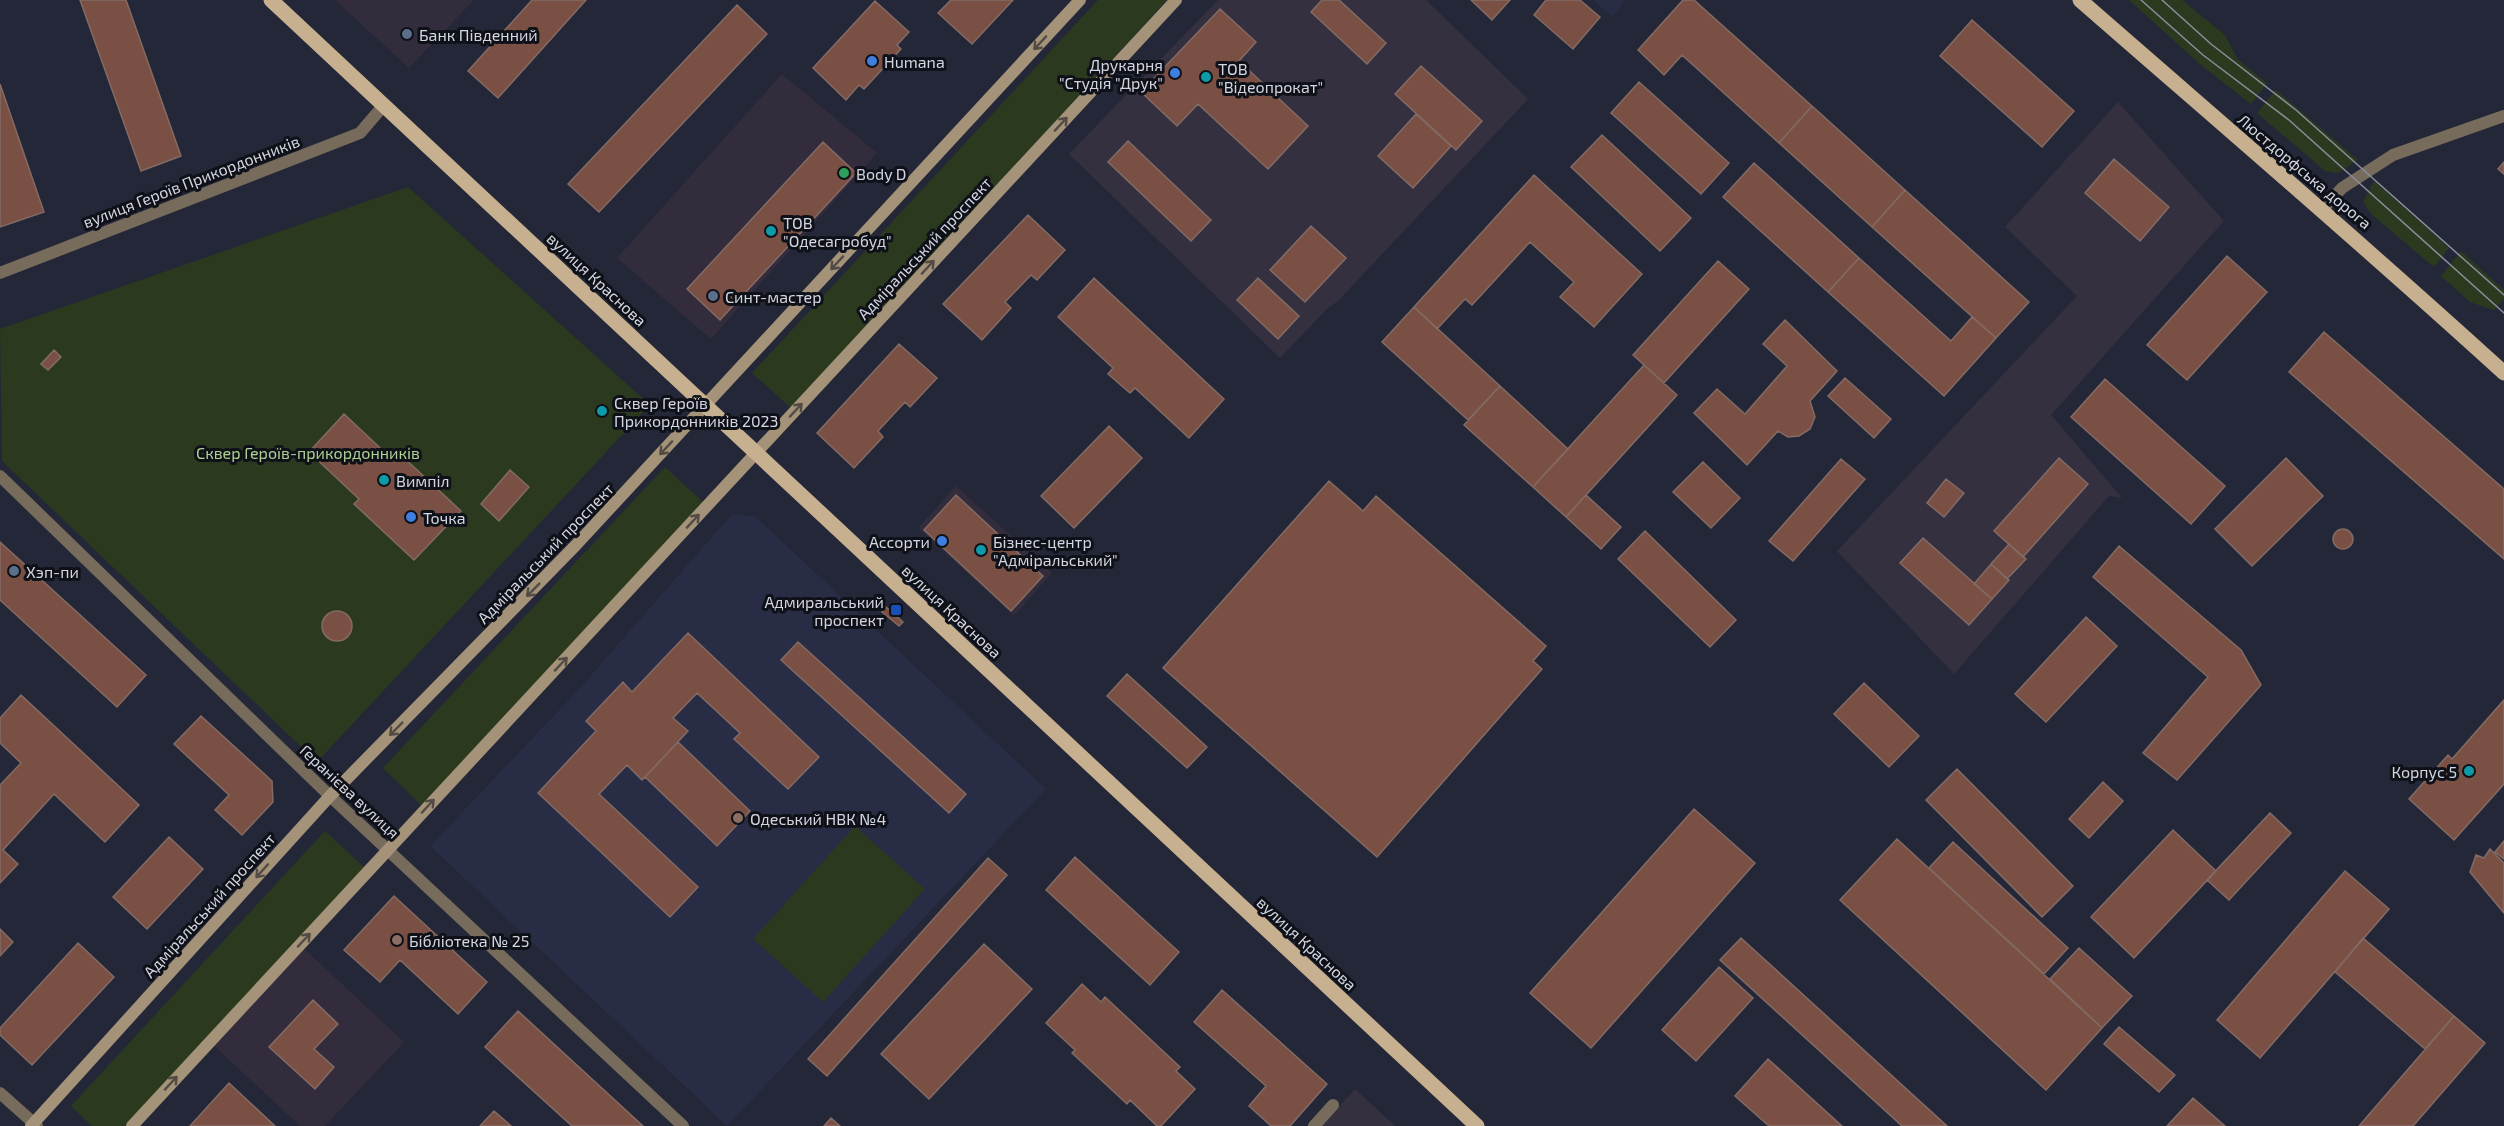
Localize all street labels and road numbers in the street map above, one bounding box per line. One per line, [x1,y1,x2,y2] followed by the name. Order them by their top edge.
[2234,110,2376,232] street label: Люстдорфська дорога
[80,131,302,232] street label: вулиця Героїв Прикордонників
[853,173,995,323] street label: Адміральський проспект
[543,228,651,331] street label: вулиця Краснова
[473,479,617,627] street label: Адміральський проспект
[898,560,1006,663] street label: вулиця Краснова
[296,740,404,843] street label: Геранієва вулиця
[139,829,279,981] street label: Адміральський проспект
[1253,892,1361,995] street label: вулиця Краснова

